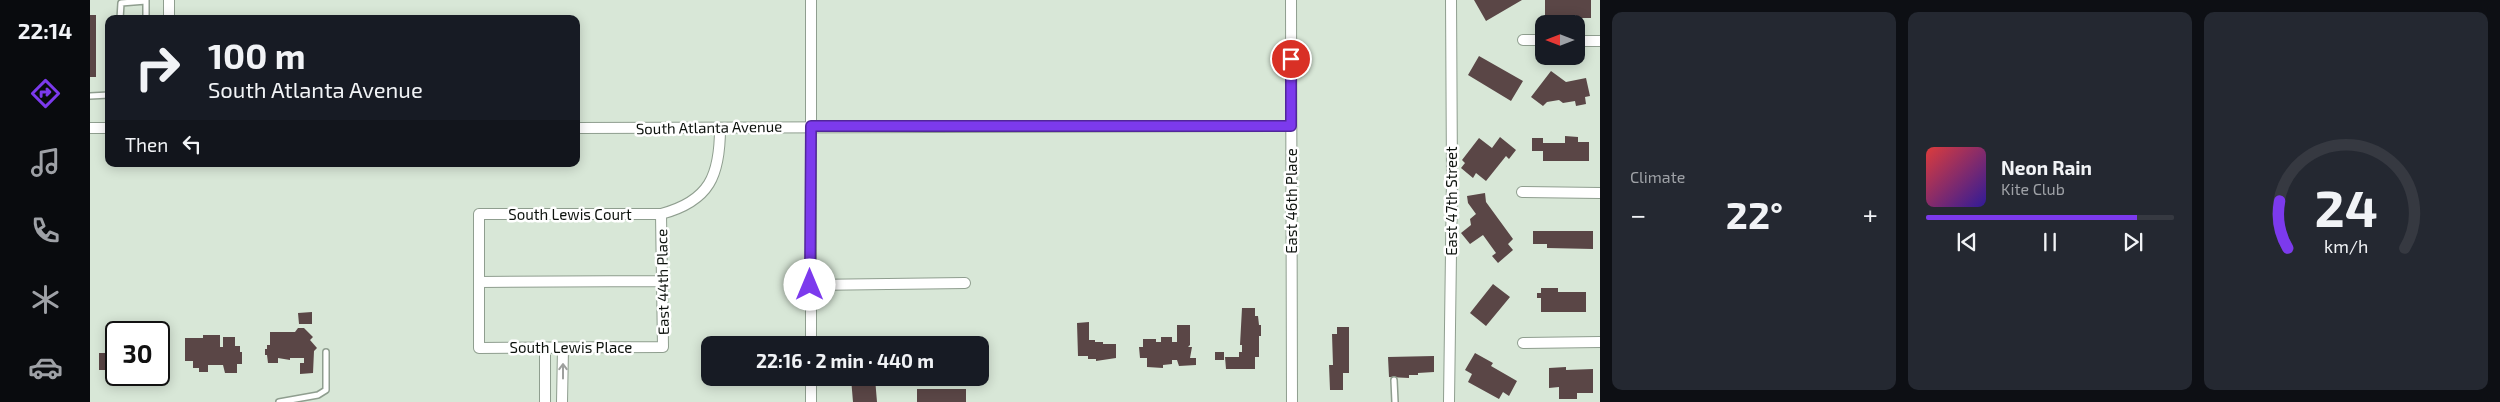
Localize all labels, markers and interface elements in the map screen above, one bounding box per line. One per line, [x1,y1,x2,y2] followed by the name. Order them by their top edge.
[1535,15,1585,65] north arrow
[1535,15,1585,65] map controls
[18,17,72,43] text: 22:14
[208,34,306,76] text: 100 m
[125,35,190,100] icon: right
[1270,38,1312,80] pin
[1277,45,1305,73] icon: arrive
[28,76,63,111] icon: directions
[208,76,423,102] text: South Atlanta Avenue
[636,117,782,137] street label: South Atlanta Avenue
[178,130,206,158] icon: left
[125,133,168,156] text: Then
[28,145,63,180] icon: music
[1442,146,1460,256] street label: East 47th Street
[1282,148,1300,254] street label: East 46th Place
[2001,156,2092,179] text: Neon Rain
[1630,167,1685,186] text: Climate
[2314,175,2378,237] text: 24
[2001,179,2065,198] text: Kite Club
[1726,191,1783,237] text: 22°
[1630,197,1646,231] text: −
[1863,197,1878,231] text: +
[508,205,632,223] street label: South Lewis Court
[28,213,63,248] icon: phone
[1953,228,1981,256] icon: previous
[2036,228,2064,256] icon: pause
[2119,228,2147,256] icon: next
[652,229,672,335] street label: East 44th Place
[2324,235,2368,257] text: km/h
[783,258,835,310] position arrow
[28,282,63,317] icon: climate
[105,321,170,386] speed limit sign: 30
[510,338,632,356] street label: South Lewis Place
[756,349,934,372] text: 22:16 · 2 min · 440 m
[28,350,63,385] icon: car
[558,363,568,380] one-way arrow

